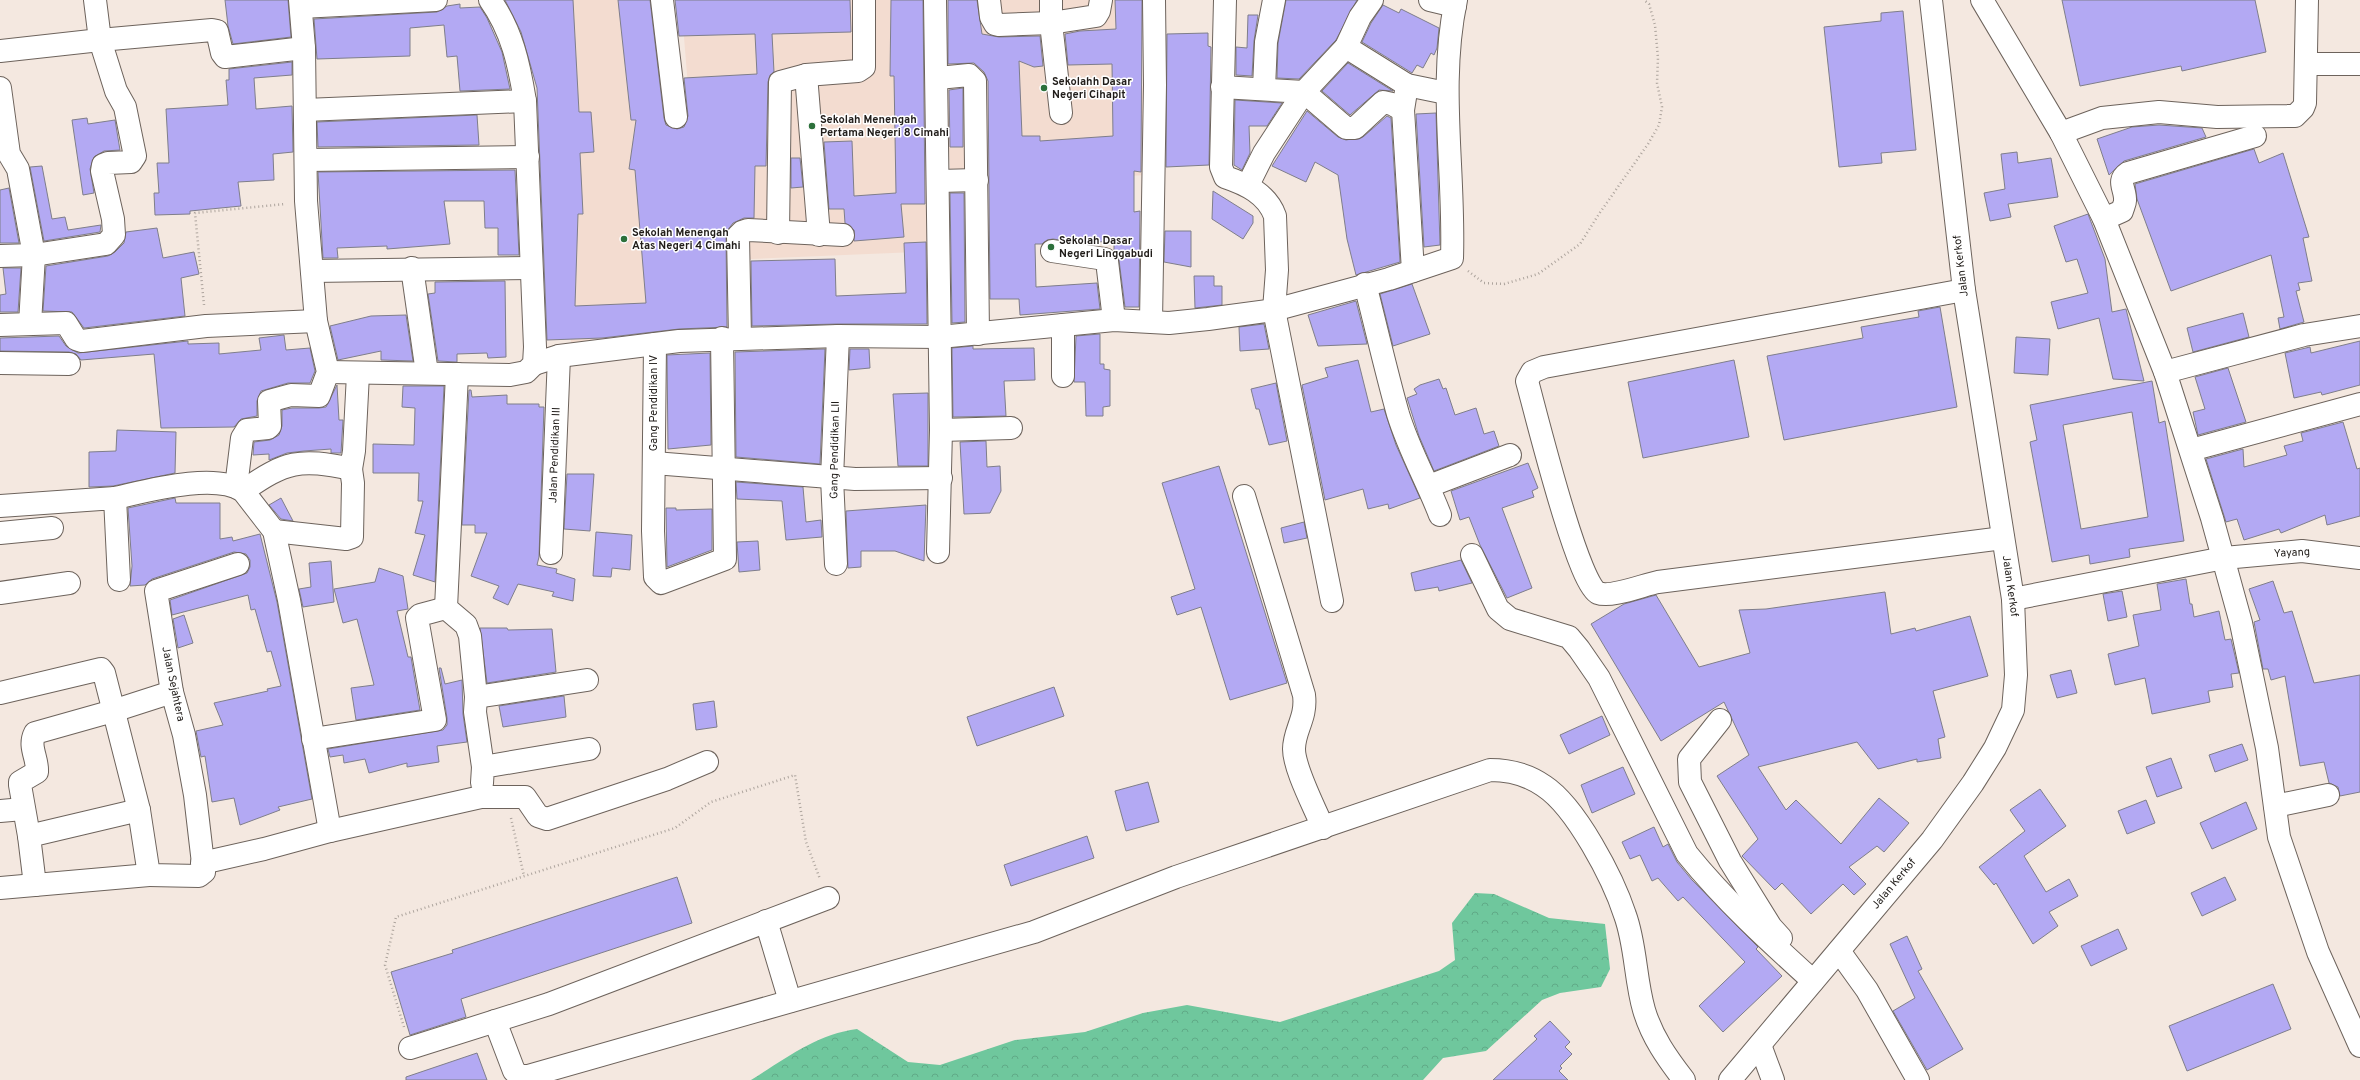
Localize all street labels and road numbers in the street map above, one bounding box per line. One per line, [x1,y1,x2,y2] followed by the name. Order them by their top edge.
[1950,234,1972,298] street label: Jalan Kerkof
[647,355,661,451] street label: Gang Pendidikan IV
[827,401,843,499] street label: Gang Pendidikan Lll
[546,407,564,503] street label: Jalan Pendidikan III
[2274,545,2310,561] street label: Yayang
[1999,554,2021,618] street label: Jalan Kerkof
[158,645,188,723] street label: Jalan Sejahtera
[1869,856,1919,912] street label: Jalan Kerkof

